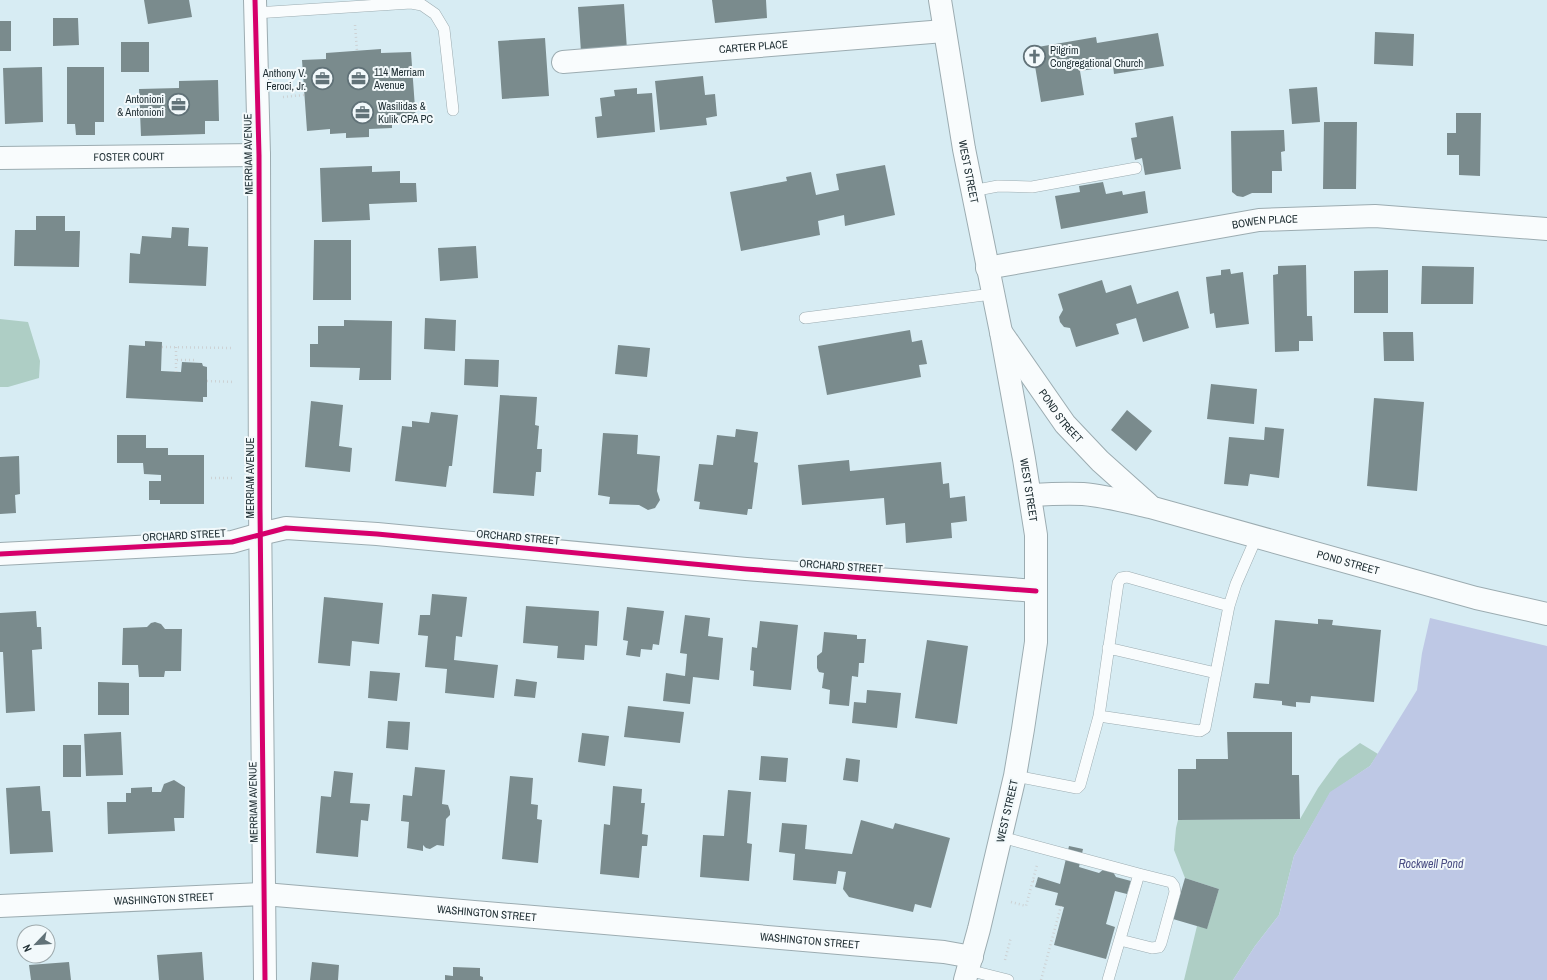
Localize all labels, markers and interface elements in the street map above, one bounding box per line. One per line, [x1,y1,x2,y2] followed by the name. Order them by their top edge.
[718,37,788,56] street label: CARTER PLACE
[1022,43,1048,69] church icon: Pilgrim Congregational Church
[1050,43,1143,70] place label: Pilgrim Congregational Church
[345,65,371,91] office icon: 114 Merriam Avenue
[373,65,424,92] place label: 114 Merriam Avenue
[262,66,306,93] place label: Anthony V. Feroci, Jr.
[309,66,335,92] office icon: Anthony V. Feroci, Jr.
[117,92,164,119] place label: Antonioni & Antonioni
[166,92,192,118] office icon: Antonioni & Antonioni
[350,99,376,125] office icon: Wasilidas & Kulik CPA PC
[378,99,433,126] place label: Wasilidas & Kulik CPA PC
[240,113,256,195] street label: MERRIAM AVENUE
[956,139,982,205] street label: WEST STREET
[93,149,165,164] street label: FOSTER COURT
[1231,212,1298,232] street label: BOWEN PLACE
[1036,386,1086,446] street label: POND STREET
[243,437,257,519] street label: MERRIAM AVENUE
[1017,457,1041,523] street label: WEST STREET
[142,526,227,544] street label: ORCHARD STREET
[476,526,561,548] street label: ORCHARD STREET
[1315,547,1381,578] street label: POND STREET
[799,556,884,576] street label: ORCHARD STREET
[245,761,261,843] street label: MERRIAM AVENUE
[993,778,1021,844] street label: WEST STREET
[1398,856,1464,872] water label: Rockwell Pond
[114,889,215,908] street label: WASHINGTON STREET
[437,902,538,924] street label: WASHINGTON STREET
[16,924,56,964] north arrow
[759,929,861,952] street label: WASHINGTON STREET
[19,942,35,954] text: N

